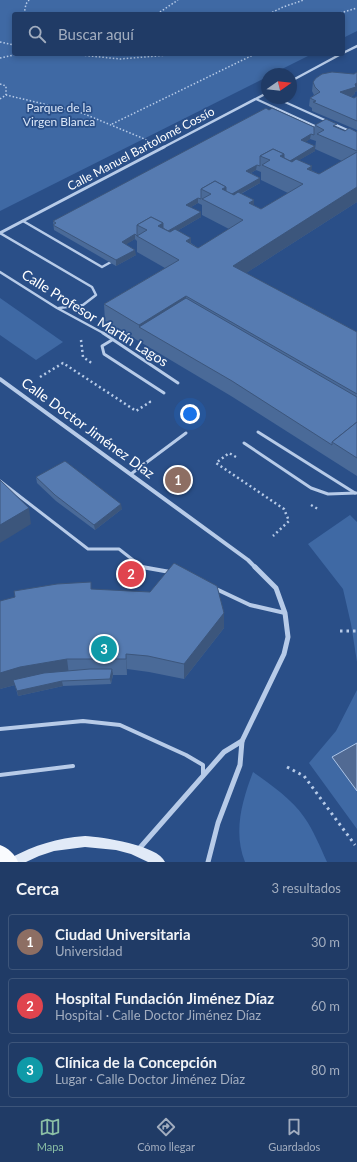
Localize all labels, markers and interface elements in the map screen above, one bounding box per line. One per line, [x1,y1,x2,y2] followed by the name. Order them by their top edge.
[12,12,345,56] search box
[26,23,48,45] icon: search
[58,25,134,43] text: Buscar aquí
[261,68,297,104] north arrow
[23,100,95,129] park label: Parque de la Virgen Blanca
[65,103,217,194] street label: Calle Manuel Bartolomé Cossío
[19,265,172,370] street label: Calle Profesor Martín Lagos
[18,374,158,482] street label: Calle Doctor Jiménez Díaz
[180,404,200,424] your location
[165,465,191,495] pin: 1
[118,559,144,589] pin: 2
[91,634,117,664] pin: 3
[16,878,59,899] text: Cerca
[271,880,341,896] text: 3 resultados
[55,925,191,943] text: Ciudad Universitaria
[26,934,34,950] text: 1
[311,934,340,950] text: 30 m
[55,943,123,959] text: Universidad
[55,989,274,1007] text: Hospital Fundación Jiménez Díaz
[26,998,34,1014] text: 2
[311,998,340,1014] text: 60 m
[55,1007,261,1023] text: Hospital · Calle Doctor Jiménez Díaz
[55,1053,217,1071] text: Clínica de la Concepción
[26,1062,34,1078] text: 3
[311,1062,340,1078] text: 80 m
[55,1071,245,1087] text: Lugar · Calle Doctor Jiménez Díaz
[37,1116,64,1153] tab: Mapa
[137,1116,195,1153] tab: Cómo llegar
[268,1116,320,1153] tab: Guardados

